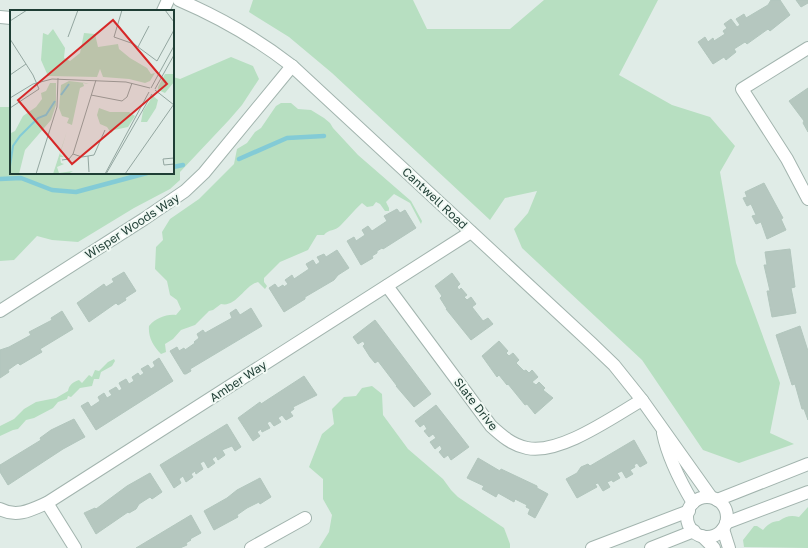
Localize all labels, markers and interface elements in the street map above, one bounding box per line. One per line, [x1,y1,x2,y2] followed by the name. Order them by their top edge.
[10,10,174,174] inset map
[399,164,471,232] street label: Cantwell Road
[82,190,182,262] street label: Wisper Woods Way
[207,357,270,405] street label: Amber Way
[451,375,501,433] street label: Slate Drive

